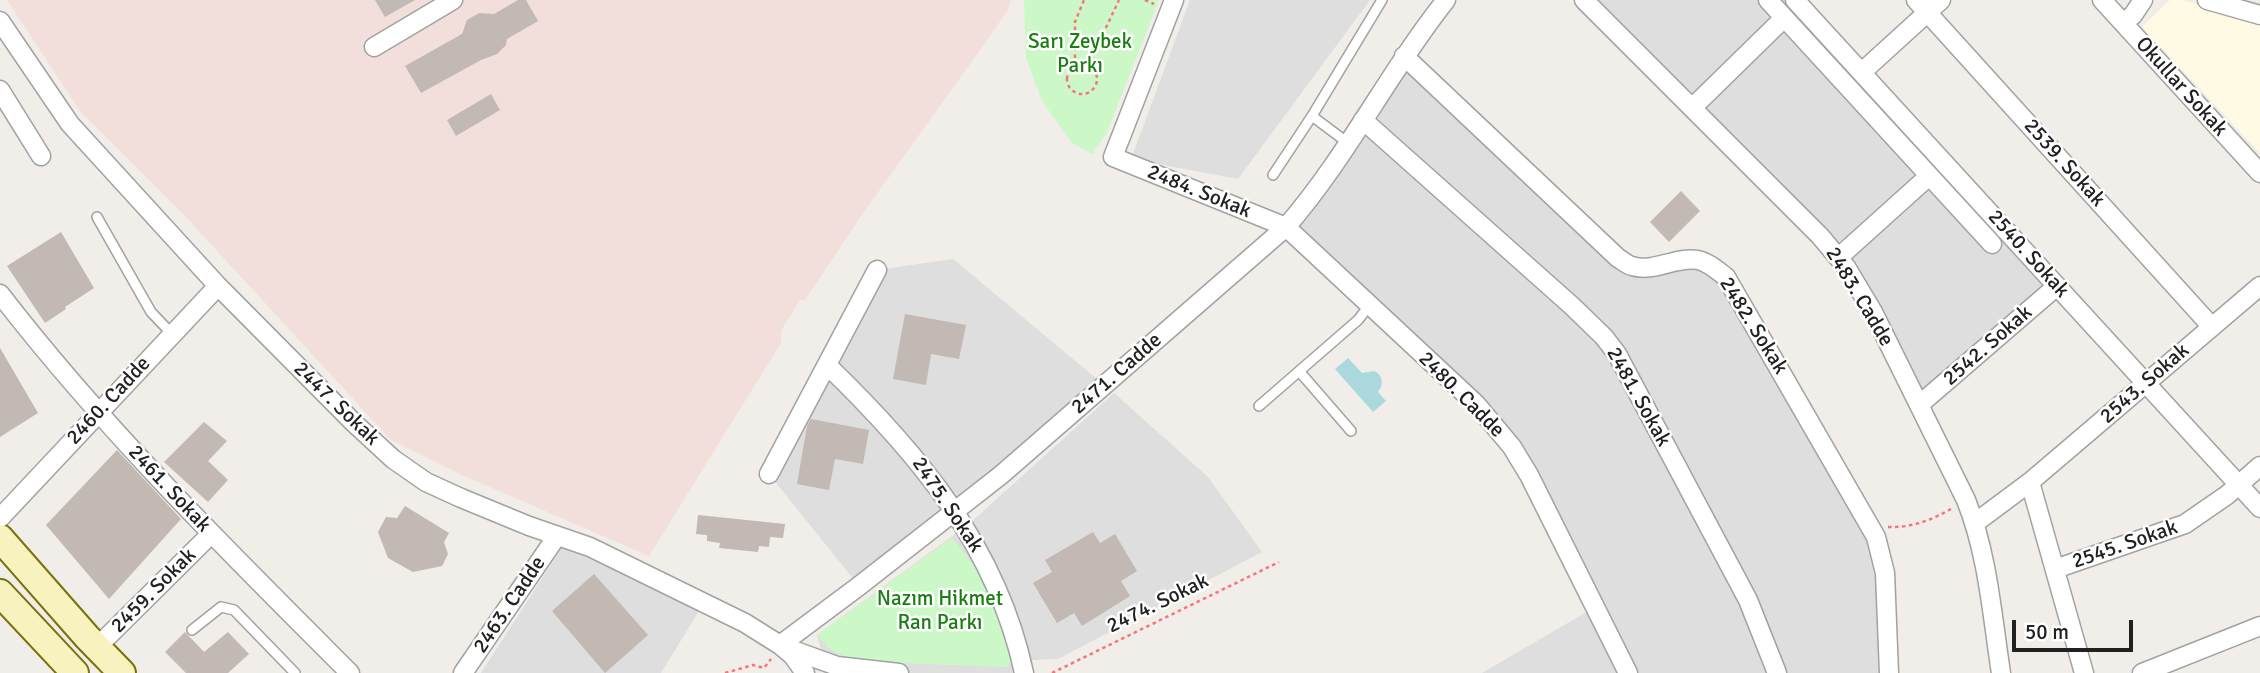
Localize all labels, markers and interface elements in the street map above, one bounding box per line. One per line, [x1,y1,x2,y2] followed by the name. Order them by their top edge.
[1028,29,1132,79] park label: Sarı Zeybek Parkı
[2130,32,2232,142] street label: Okullar Sokak
[2018,114,2110,212] street label: 2539. Sokak
[1143,160,1255,224] street label: 2484. Sokak
[1982,205,2074,303] street label: 2540. Sokak
[1820,243,1898,351] street label: 2483. Cadde
[1713,273,1793,379] street label: 2482. Sokak
[1938,300,2038,392] street label: 2542. Sokak
[1067,328,1167,420] street label: 2471. Cadde
[2095,338,2195,430] street label: 2543. Sokak
[1600,343,1676,451] street label: 2481. Sokak
[1413,347,1509,443] street label: 2480. Cadde
[62,352,156,450] street label: 2460. Cadde
[288,357,384,451] street label: 2447. Sokak
[122,440,216,538] street label: 2461. Sokak
[906,452,988,558] street label: 2475. Sokak
[2069,515,2181,575] street label: 2545. Sokak
[106,543,202,639] street label: 2459. Sokak
[468,552,552,658] street label: 2463. Cadde
[1103,569,1213,639] street label: 2474. Sokak
[877,586,1003,636] park label: Nazım Hikmet Ran Parkı
[2015,606,2136,650] scale bar
[2025,619,2069,645] text: 50 m

